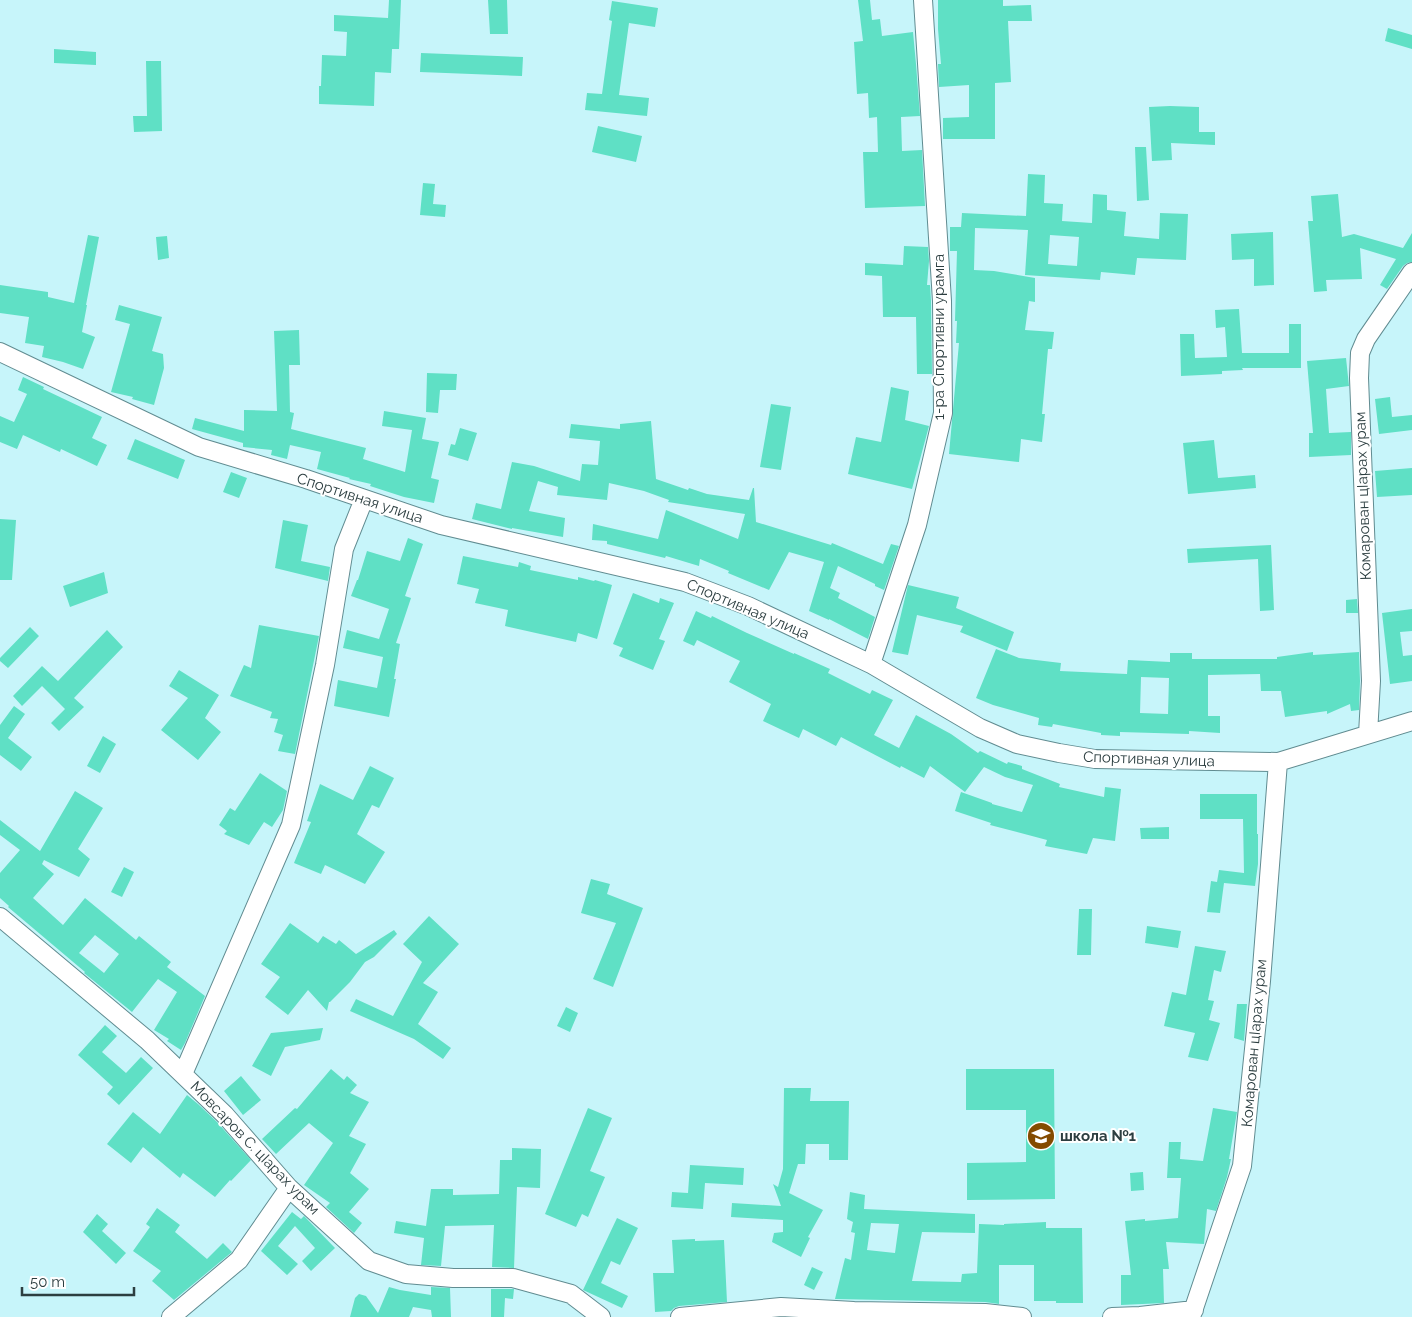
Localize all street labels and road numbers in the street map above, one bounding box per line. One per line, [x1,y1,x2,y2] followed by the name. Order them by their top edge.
[930,254,948,420] street label: 1-ра Спортивни урамга
[1351,411,1375,581] street label: Комарован цIарах урам
[295,469,425,527] street label: Спортивная улица
[684,575,812,643] street label: Спортивная улица
[1083,748,1215,770] street label: Спортивная улица
[1238,958,1270,1128] street label: Комарован цIарах урам
[187,1078,323,1218] street label: Мовсаров С. цIарах урам

